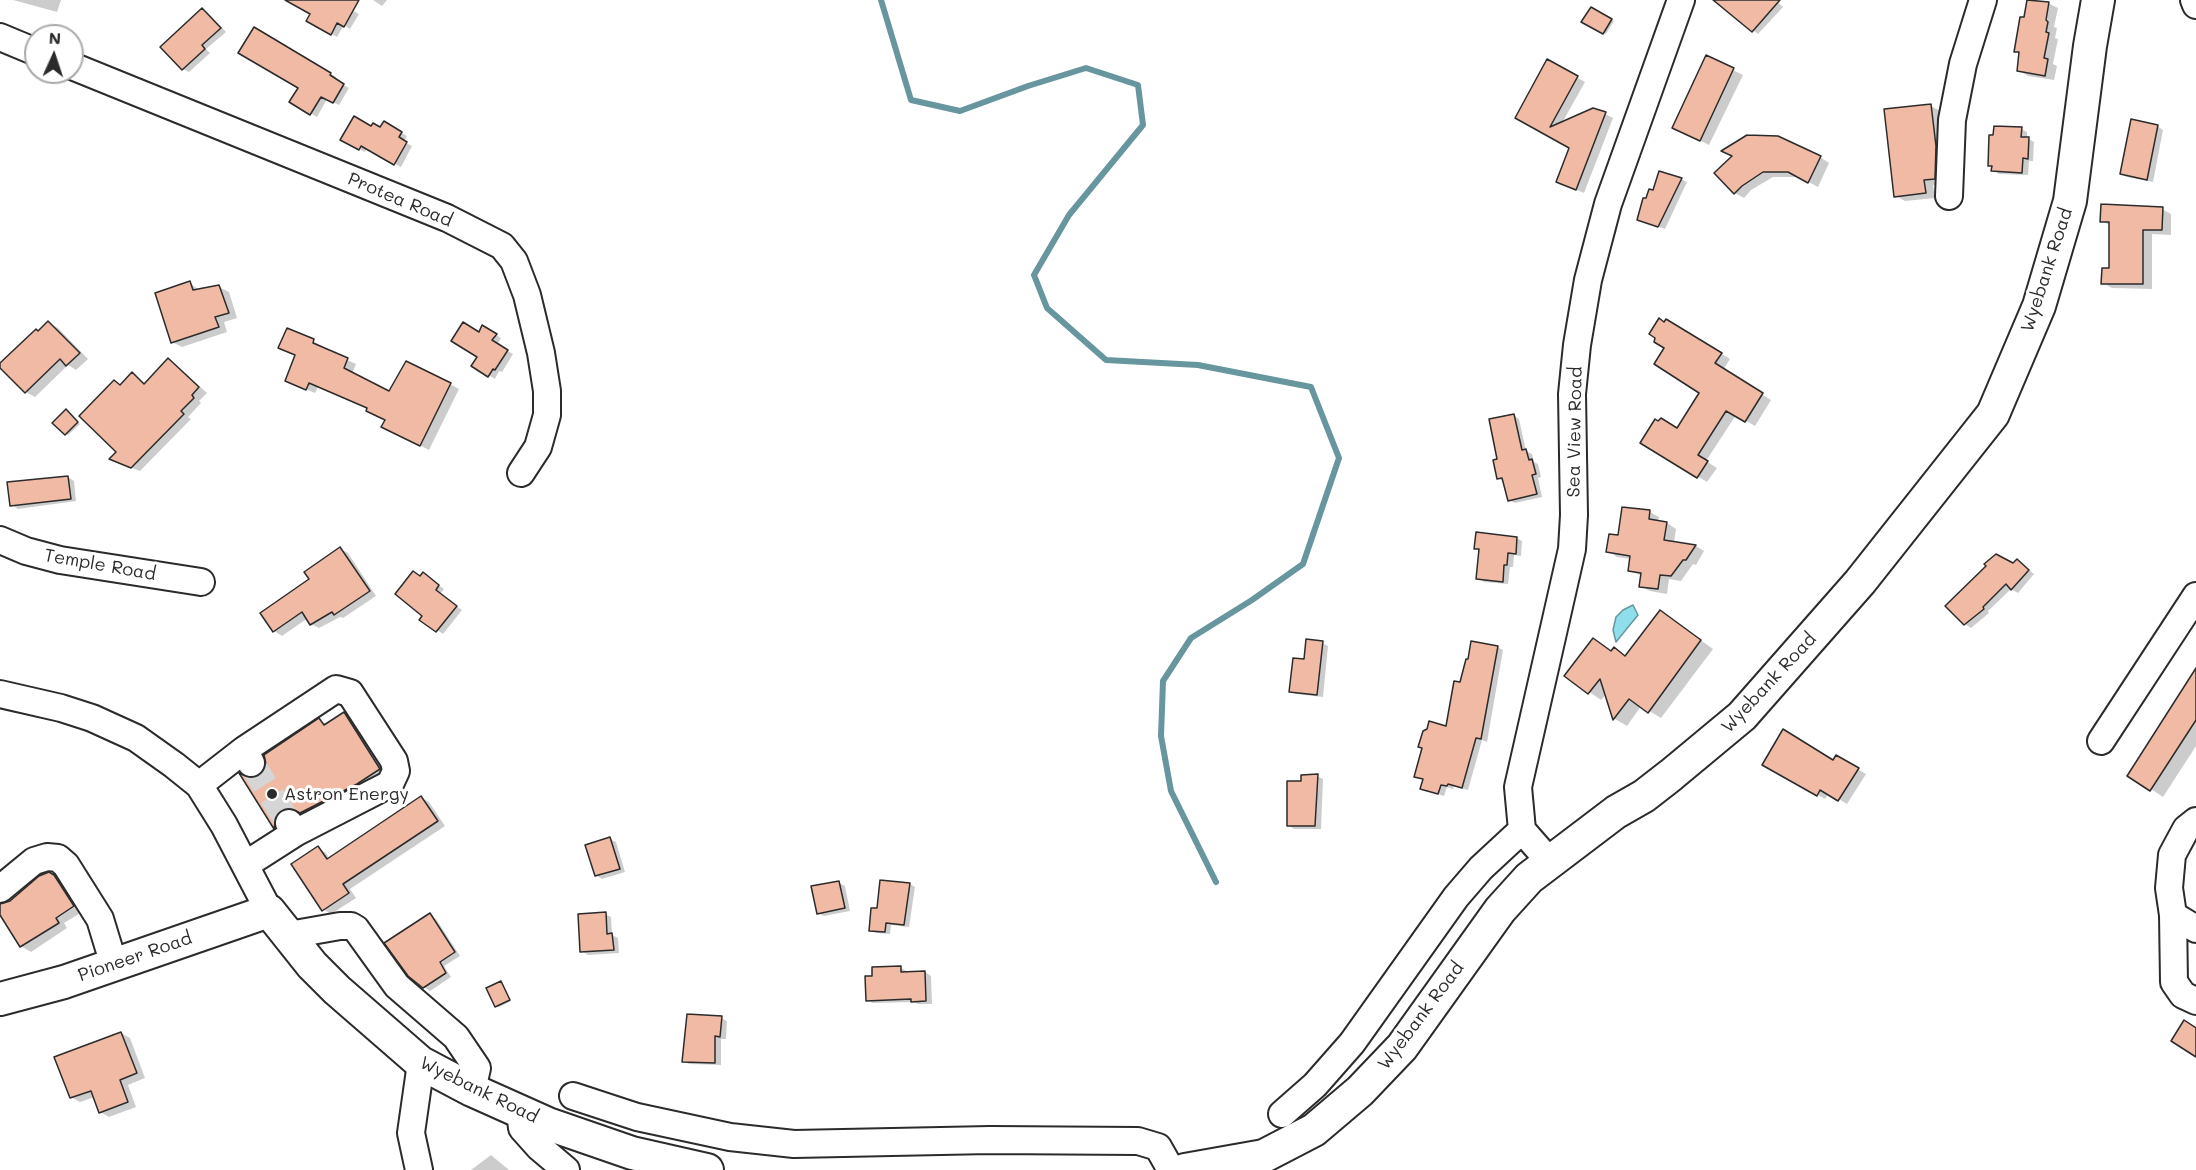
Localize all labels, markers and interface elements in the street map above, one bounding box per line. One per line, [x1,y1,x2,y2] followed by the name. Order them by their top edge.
[24,24,84,84] north arrow
[48,27,61,48] text: N
[344,168,456,232] street label: Protea Road
[2017,205,2077,335] street label: Wyebank Road
[1563,366,1587,498] street label: Sea View Road
[43,545,157,585] street label: Temple Road
[1717,628,1821,738] street label: Wyebank Road
[284,783,409,805] place label: Astron Energy
[265,787,279,801] marker: Astron Energy
[75,927,195,987] street label: Pioneer Road
[1374,958,1468,1074] street label: Wyebank Road
[416,1052,542,1128] street label: Wyebank Road

